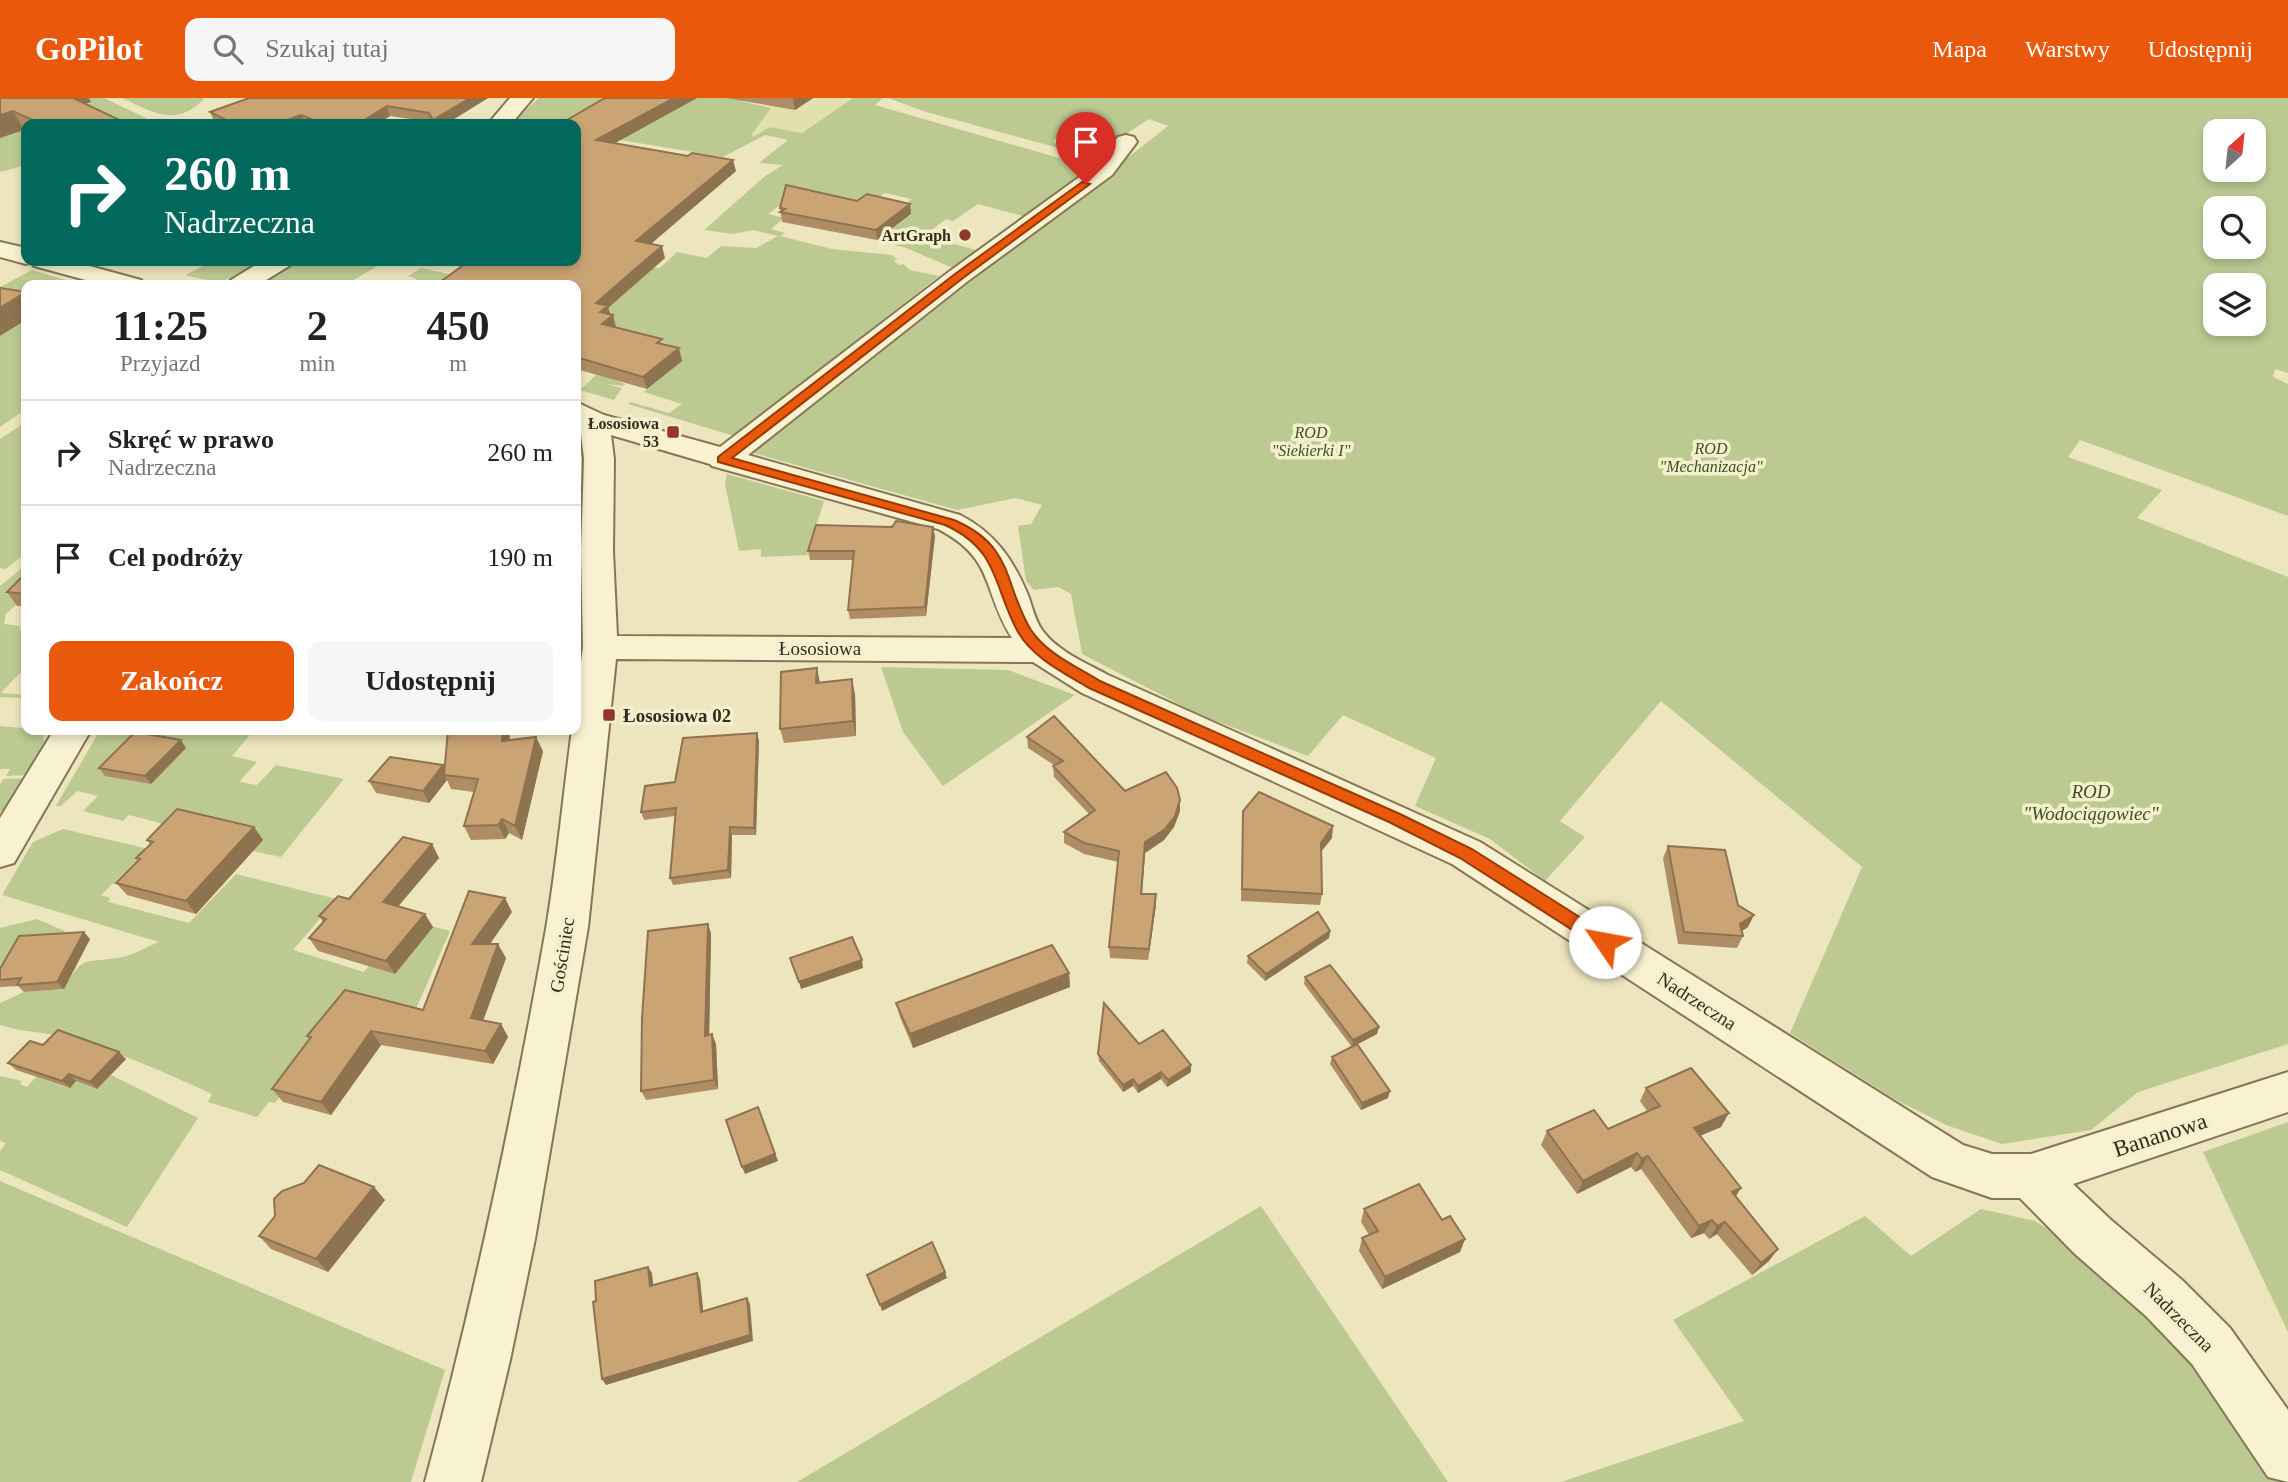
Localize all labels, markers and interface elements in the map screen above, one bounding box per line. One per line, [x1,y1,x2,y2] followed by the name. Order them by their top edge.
[185,18,675,81] search box
[209,30,247,68] icon: search
[35,31,143,67] text: GoPilot
[265,34,389,63] text: Szukaj tutaj
[1932,36,1987,62] text: Mapa
[2025,36,2110,62] text: Warstwy
[2148,36,2253,62] text: Udostępnij
[1056,112,1116,184] pin
[2203,119,2266,182] north arrow
[2203,119,2266,336] map controls
[1067,123,1105,161] icon: arrive
[164,146,291,201] text: 260 m
[49,147,140,238] icon: right
[2203,196,2266,259] button: search
[164,204,315,240] text: Nadrzeczna
[882,227,951,245] place label: ArtGraph
[957,227,973,243] marker: ArtGraph
[2203,273,2266,336] button: layers
[112,303,208,349] text: 11:25
[307,303,328,349] text: 2
[427,303,490,349] text: 450
[120,351,200,376] text: Przyjazd
[299,351,335,376] text: min
[449,351,467,376] text: m
[588,415,659,450] place label: Łososiowa 53
[665,424,681,440] marker: Łososiowa 53
[1272,424,1351,459] park label: ROD "Siekierki I"
[108,425,274,454] text: Skręć w prawo
[49,434,87,472] icon: right
[487,438,553,467] text: 260 m
[1659,440,1763,476] park label: ROD "Mechanizacja"
[108,455,217,480] text: Nadrzeczna
[49,539,87,577] icon: arrive
[108,543,243,572] text: Cel podróży
[487,543,553,572] text: 190 m
[779,638,862,659] street label: Łososiowa
[49,641,294,721] button: Zakończ
[308,641,553,721] button: Udostępnij
[623,705,731,726] place label: Łososiowa 02
[601,707,617,723] marker: Łososiowa 02
[2023,781,2160,824] park label: ROD "Wodociągowiec"
[1568,905,1642,979] position arrow
[546,916,578,994] street label: Gościniec
[1654,968,1741,1035] street label: Nadrzeczna
[2110,1108,2210,1162] street label: Bananowa
[2140,1278,2219,1357] street label: Nadrzeczna

